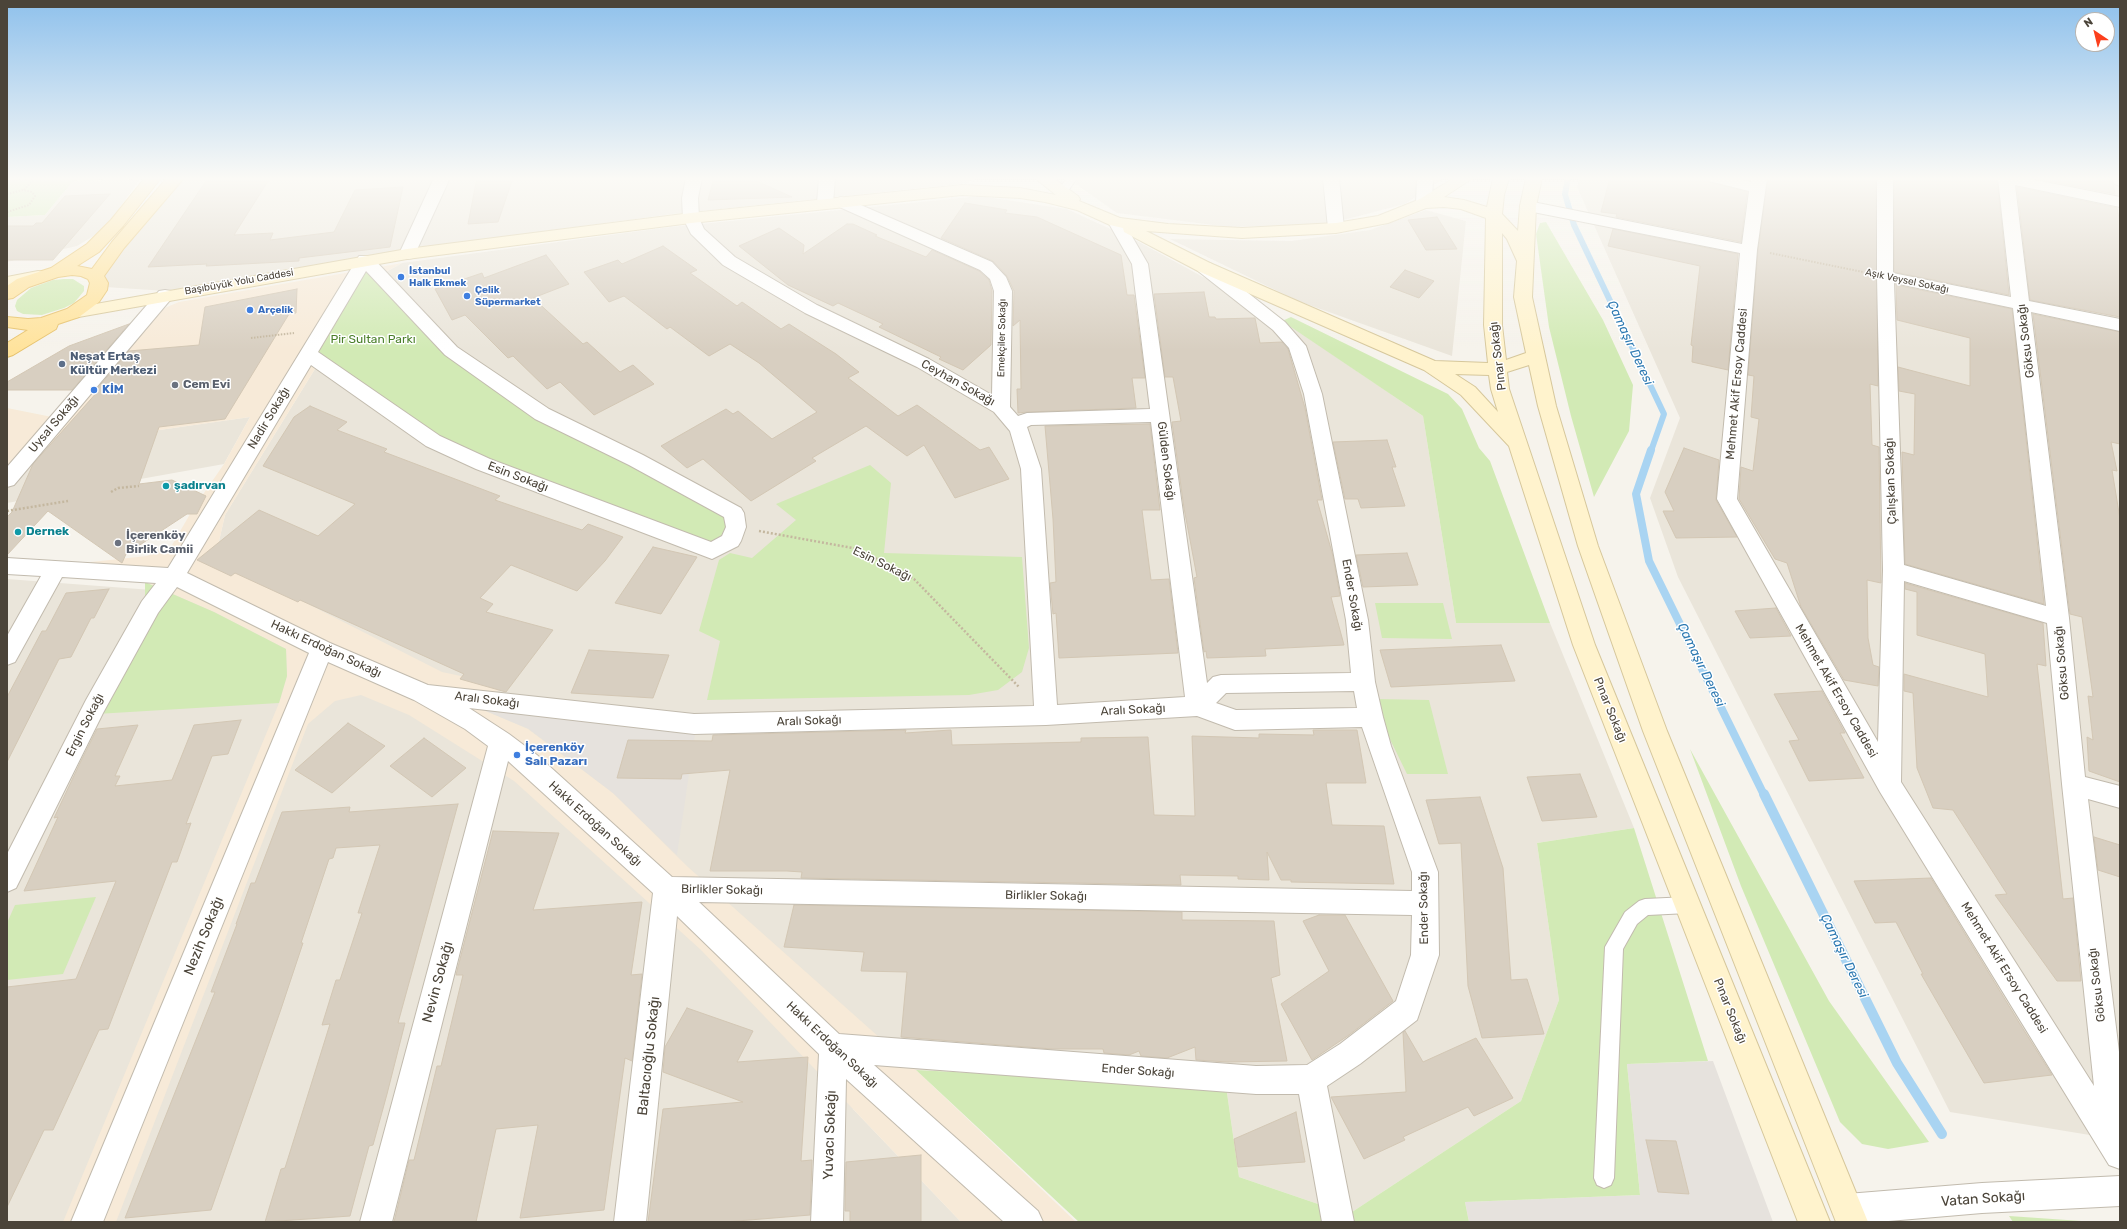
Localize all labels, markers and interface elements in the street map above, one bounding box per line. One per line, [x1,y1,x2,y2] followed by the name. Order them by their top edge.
[2075,12,2115,52] north arrow
[2081,15,2095,30] text: N
[409,265,466,288] place label: İstanbul Halk Ekmek
[1864,266,1950,296] street label: Aşık Veysel Sokağı
[184,267,294,297] street label: Başıbüyük Yolu Caddesi
[396,272,406,282] marker: İstanbul Halk Ekmek
[475,284,541,308] place label: Çelik Süpermarket
[462,291,472,301] marker: Çelik Süpermarket
[1604,298,1656,388] water label: Çamaşır Deresi
[995,299,1009,377] street label: Emekçiler Sokağı
[2014,303,2038,379] street label: Göksu Sokağı
[258,304,293,316] place label: Arçelik
[245,305,255,315] marker: Arçelik
[1723,308,1751,460] street label: Mehmet Akif Ersoy Caddesi
[1487,321,1509,391] street label: Pınar Sokağı
[330,333,416,347] park label: Pir Sultan Parkı
[70,350,157,378] place label: Neşat Ertaş Kültür Merkezi
[918,357,998,409] street label: Ceyhan Sokağı
[57,359,67,369] marker: Neşat Ertaş Kültür Merkezi
[183,378,230,392] place label: Cem Evi
[170,380,180,390] marker: Cem Evi
[102,383,124,397] place label: KİM
[245,384,293,452] street label: Nadir Sokağı
[89,385,99,395] marker: KİM
[26,392,82,456] street label: Uysal Sokağı
[1154,421,1178,501] street label: Gülden Sokağı
[1882,437,1900,525] street label: Çalışkan Sokağı
[486,459,550,495] street label: Esin Sokağı
[174,479,226,493] place label: şadırvan
[161,481,171,491] marker: şadırvan
[26,525,69,539] place label: Dernek
[13,527,23,537] marker: Dernek
[126,529,193,557] place label: İçerenköy Birlik Camii
[113,538,123,548] marker: İçerenköy Birlik Camii
[850,544,914,584] street label: Esin Sokağı
[1339,558,1365,632] street label: Ender Sokağı
[268,617,384,681] street label: Hakkı Erdoğan Sokağı
[1674,620,1728,710] water label: Çamaşır Deresi
[1792,622,1880,760] street label: Mehmet Akif Ersoy Caddesi
[2052,625,2072,701] street label: Göksu Sokağı
[1590,675,1630,745] street label: Pınar Sokağı
[454,689,520,711] street label: Aralı Sokağı
[63,691,107,759] street label: Ergin Sokağı
[1100,701,1166,719] street label: Aralı Sokağı
[776,713,842,729] street label: Aralı Sokağı
[525,741,587,769] place label: İçerenköy Salı Pazarı
[512,750,522,760] marker: İçerenköy Salı Pazarı
[545,778,645,870] street label: Hakkı Erdoğan Sokağı
[1416,871,1432,945] street label: Ender Sokağı
[681,882,763,898] street label: Birlikler Sokağı
[1005,888,1087,904] street label: Birlikler Sokağı
[181,894,227,978] street label: Nezih Sokağı
[1958,900,2050,1036] street label: Mehmet Akif Ersoy Caddesi
[1817,911,1871,1001] water label: Çamaşır Deresi
[419,939,457,1025] street label: Nevin Sokağı
[2085,947,2109,1023] street label: Göksu Sokağı
[1710,976,1750,1046] street label: Pınar Sokağı
[634,996,664,1116] street label: Baltacıoğlu Sokağı
[783,999,881,1091] street label: Hakkı Erdoğan Sokağı
[1101,1061,1175,1081] street label: Ender Sokağı
[820,1090,840,1180] street label: Yuvacı Sokağı
[1940,1188,2026,1210] street label: Vatan Sokağı

